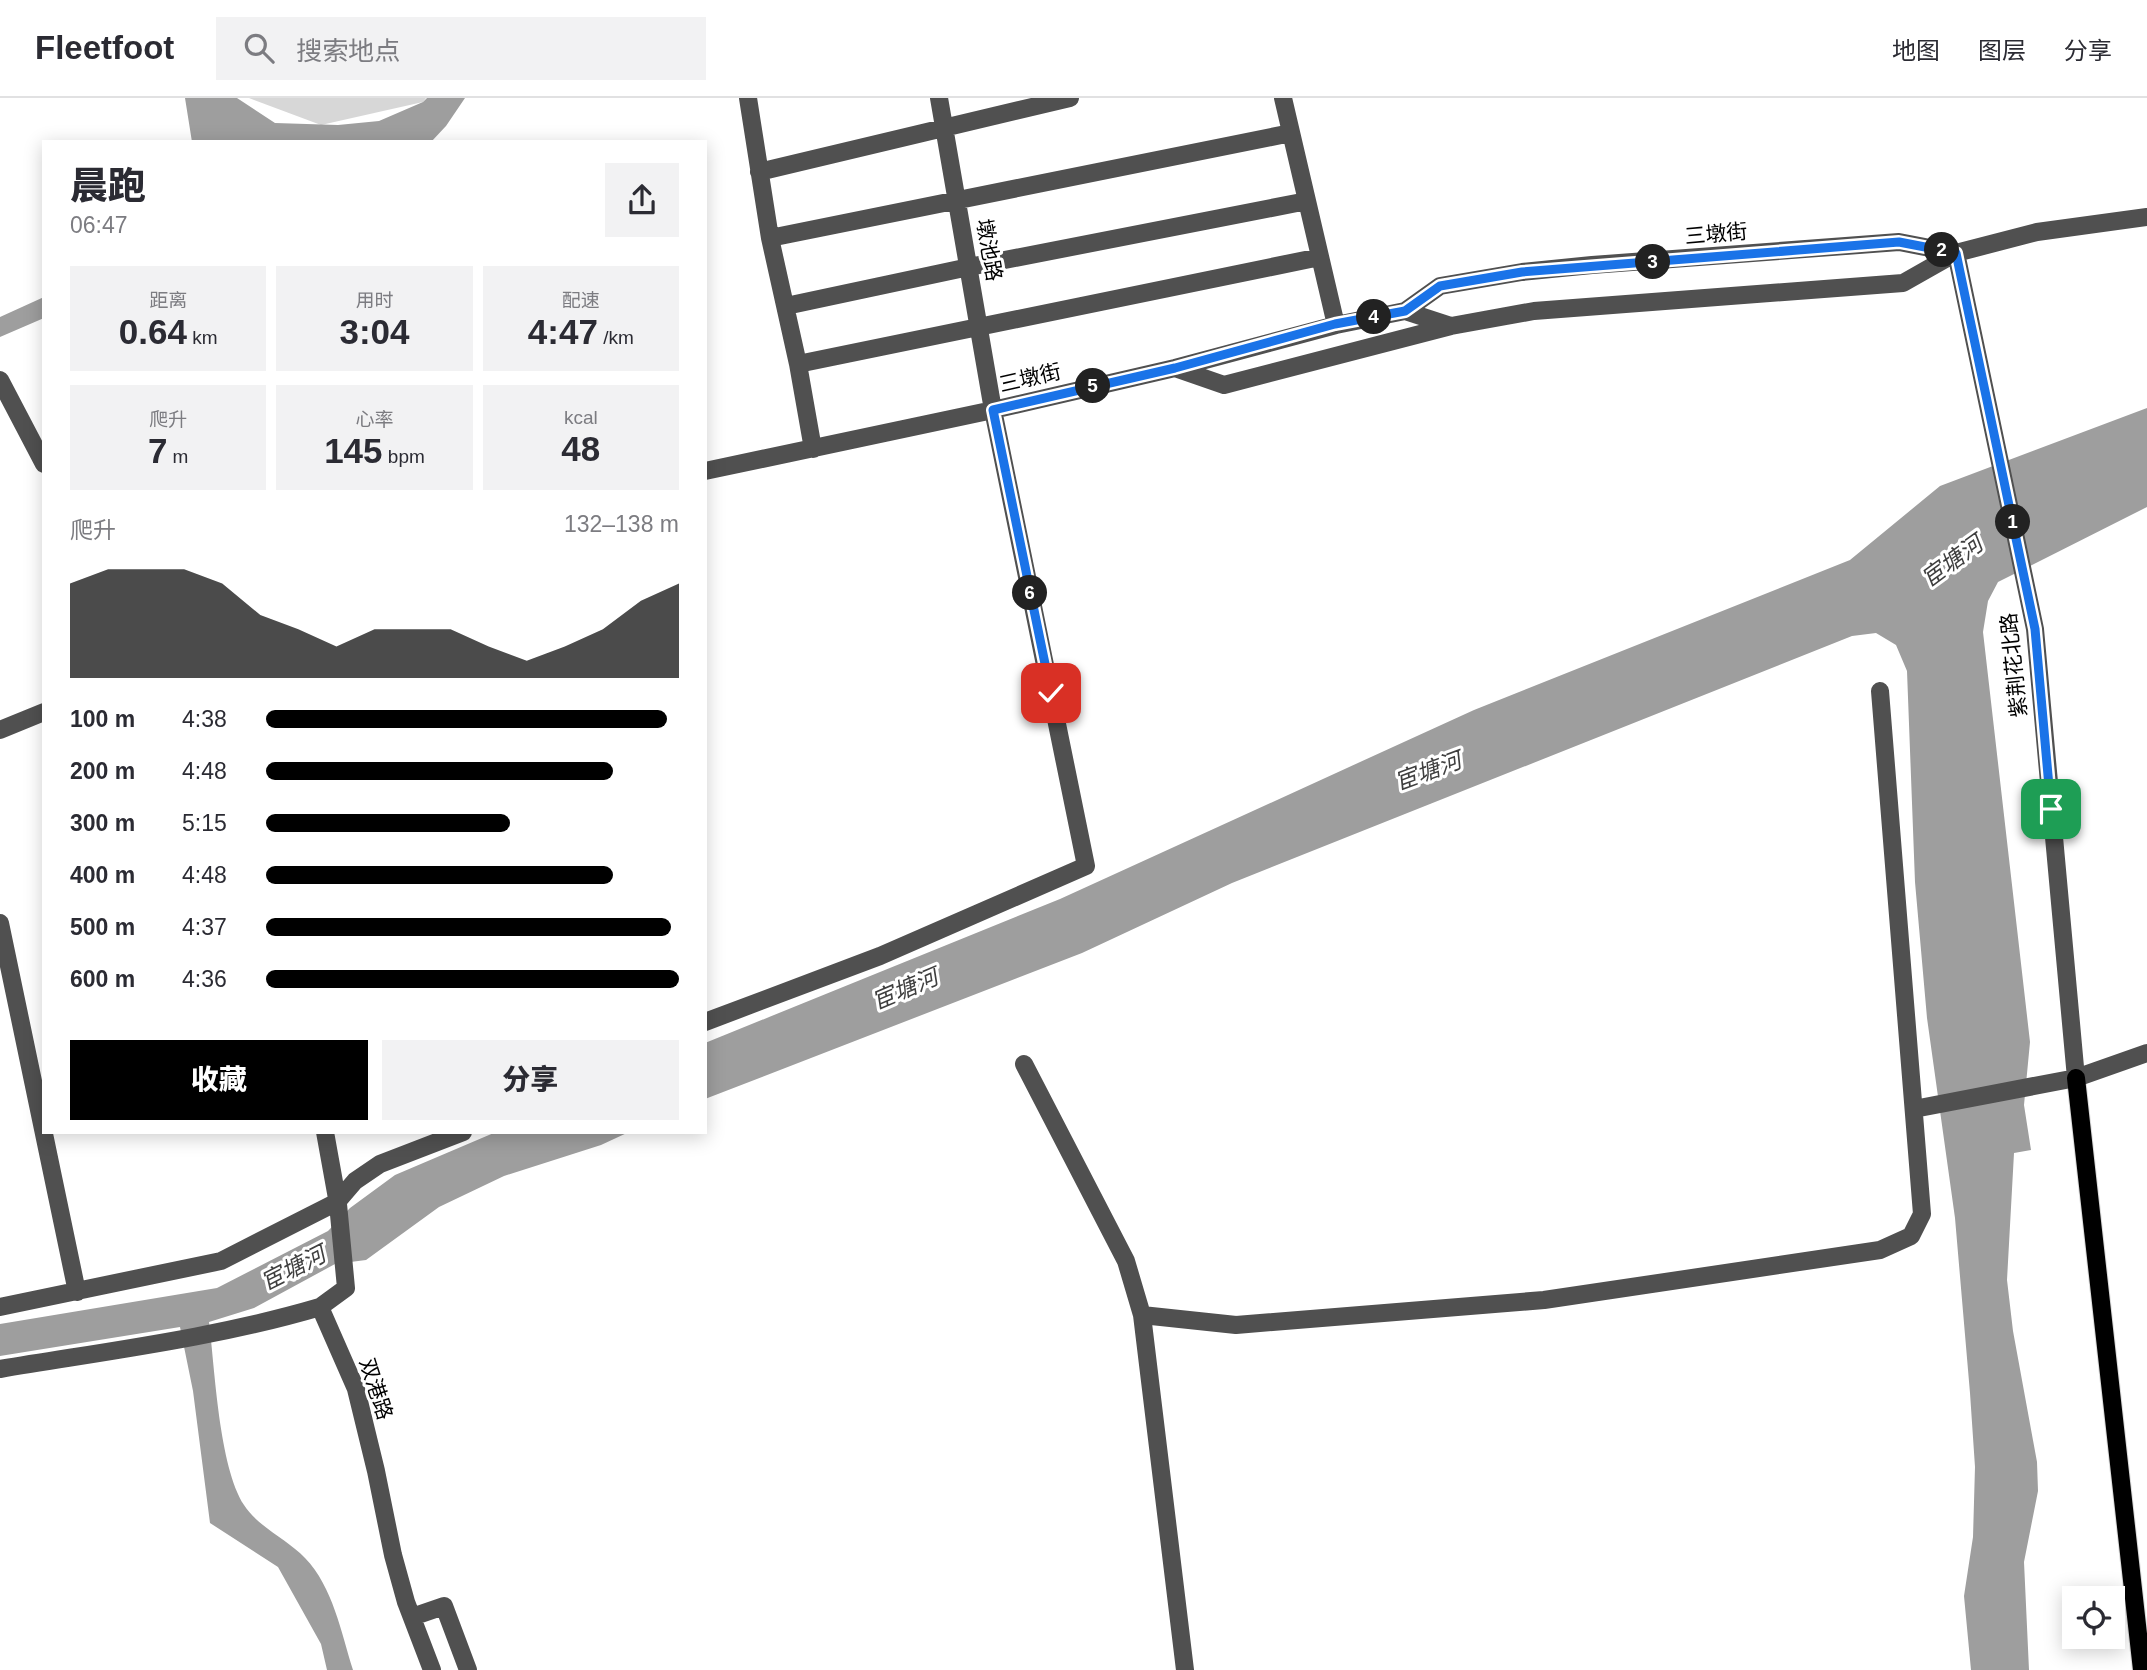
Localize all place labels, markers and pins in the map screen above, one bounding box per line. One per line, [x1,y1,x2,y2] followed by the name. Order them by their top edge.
[1924,232,1960,268] pin: 2
[1636,244,1670,280] pin: 3
[1356,300,1392,334] pin: 4
[1076,368,1110,404] pin: 5
[1996,504,2030,540] pin: 1
[1012,575,1048,610] pin: 6
[1021,663,1081,723] pin
[2021,779,2081,839] pin

